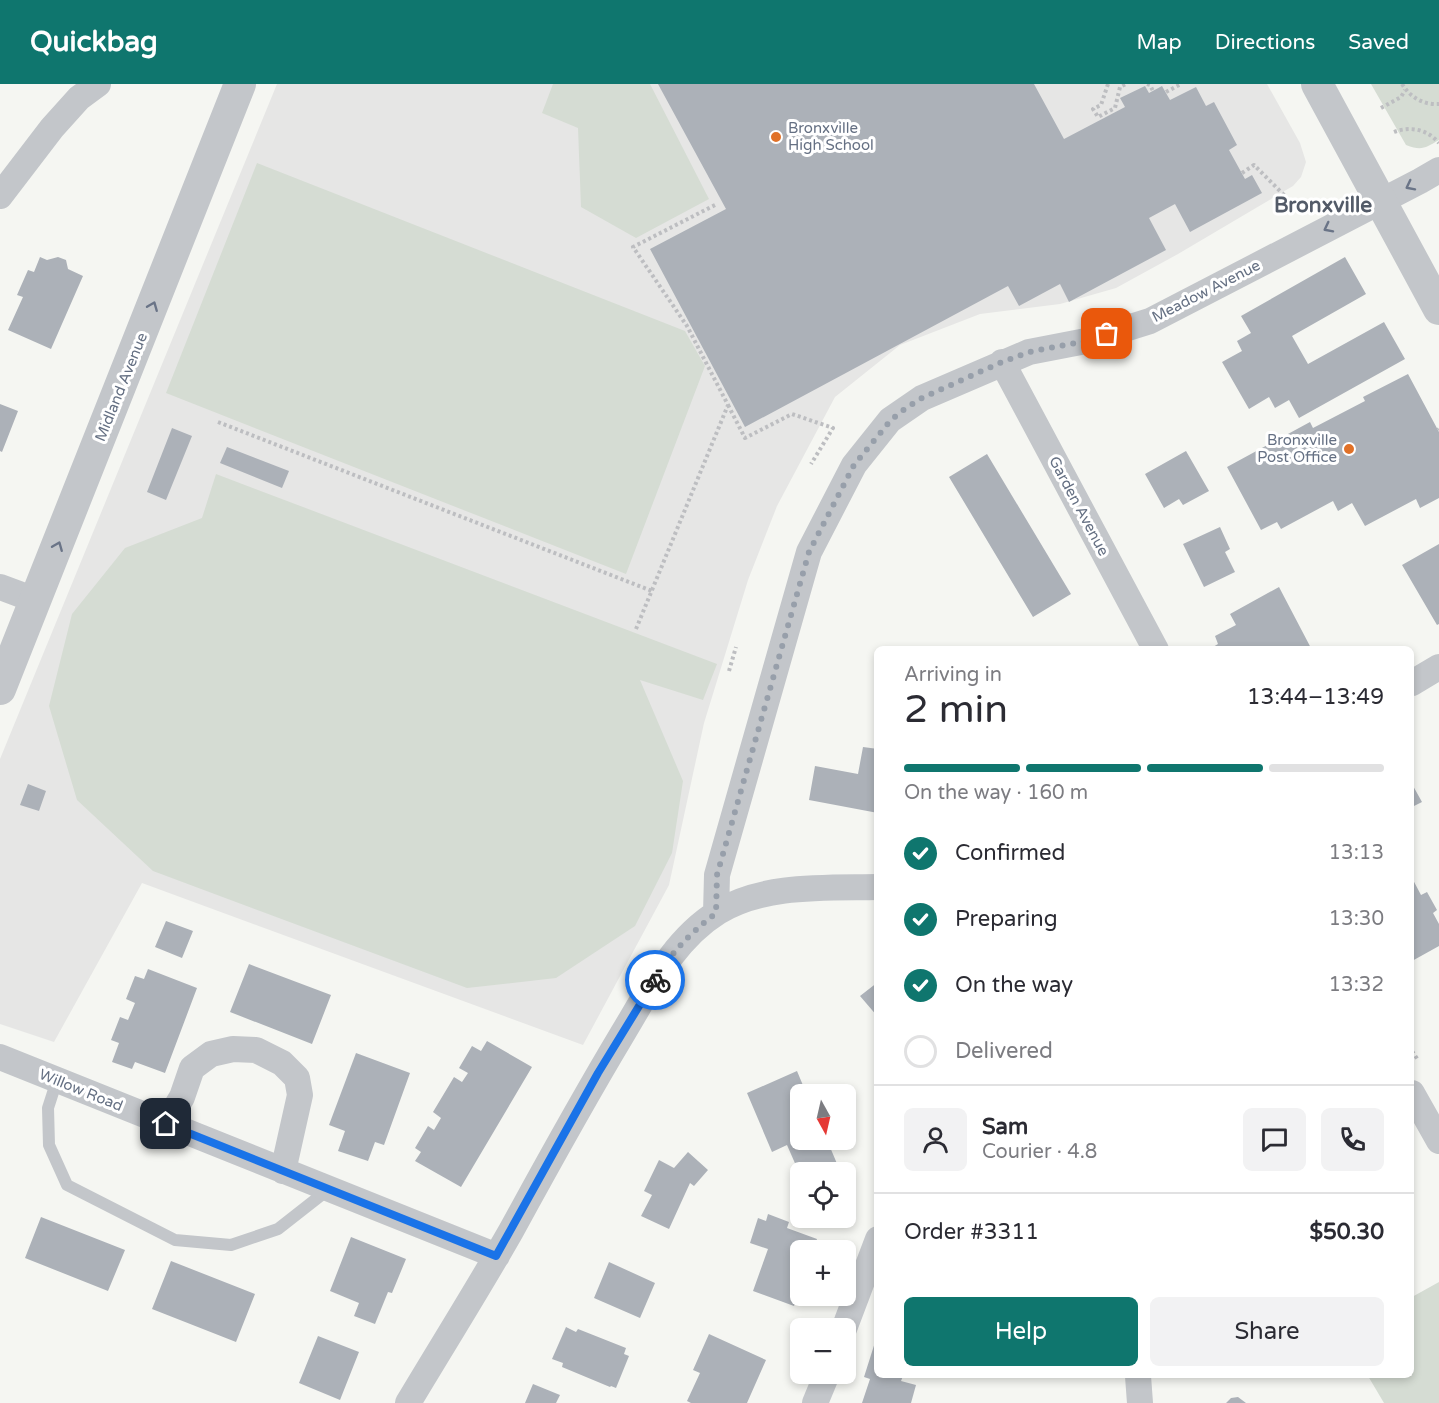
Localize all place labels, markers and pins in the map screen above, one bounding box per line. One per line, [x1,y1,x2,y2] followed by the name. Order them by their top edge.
[788,119,874,154] place label: Bronxville High School
[769,130,783,144] marker: Bronxville High School
[1081,308,1132,359] pin
[1257,431,1337,466] place label: Bronxville Post Office
[1342,442,1356,456] marker: Bronxville Post Office
[140,1098,191,1149] pin

